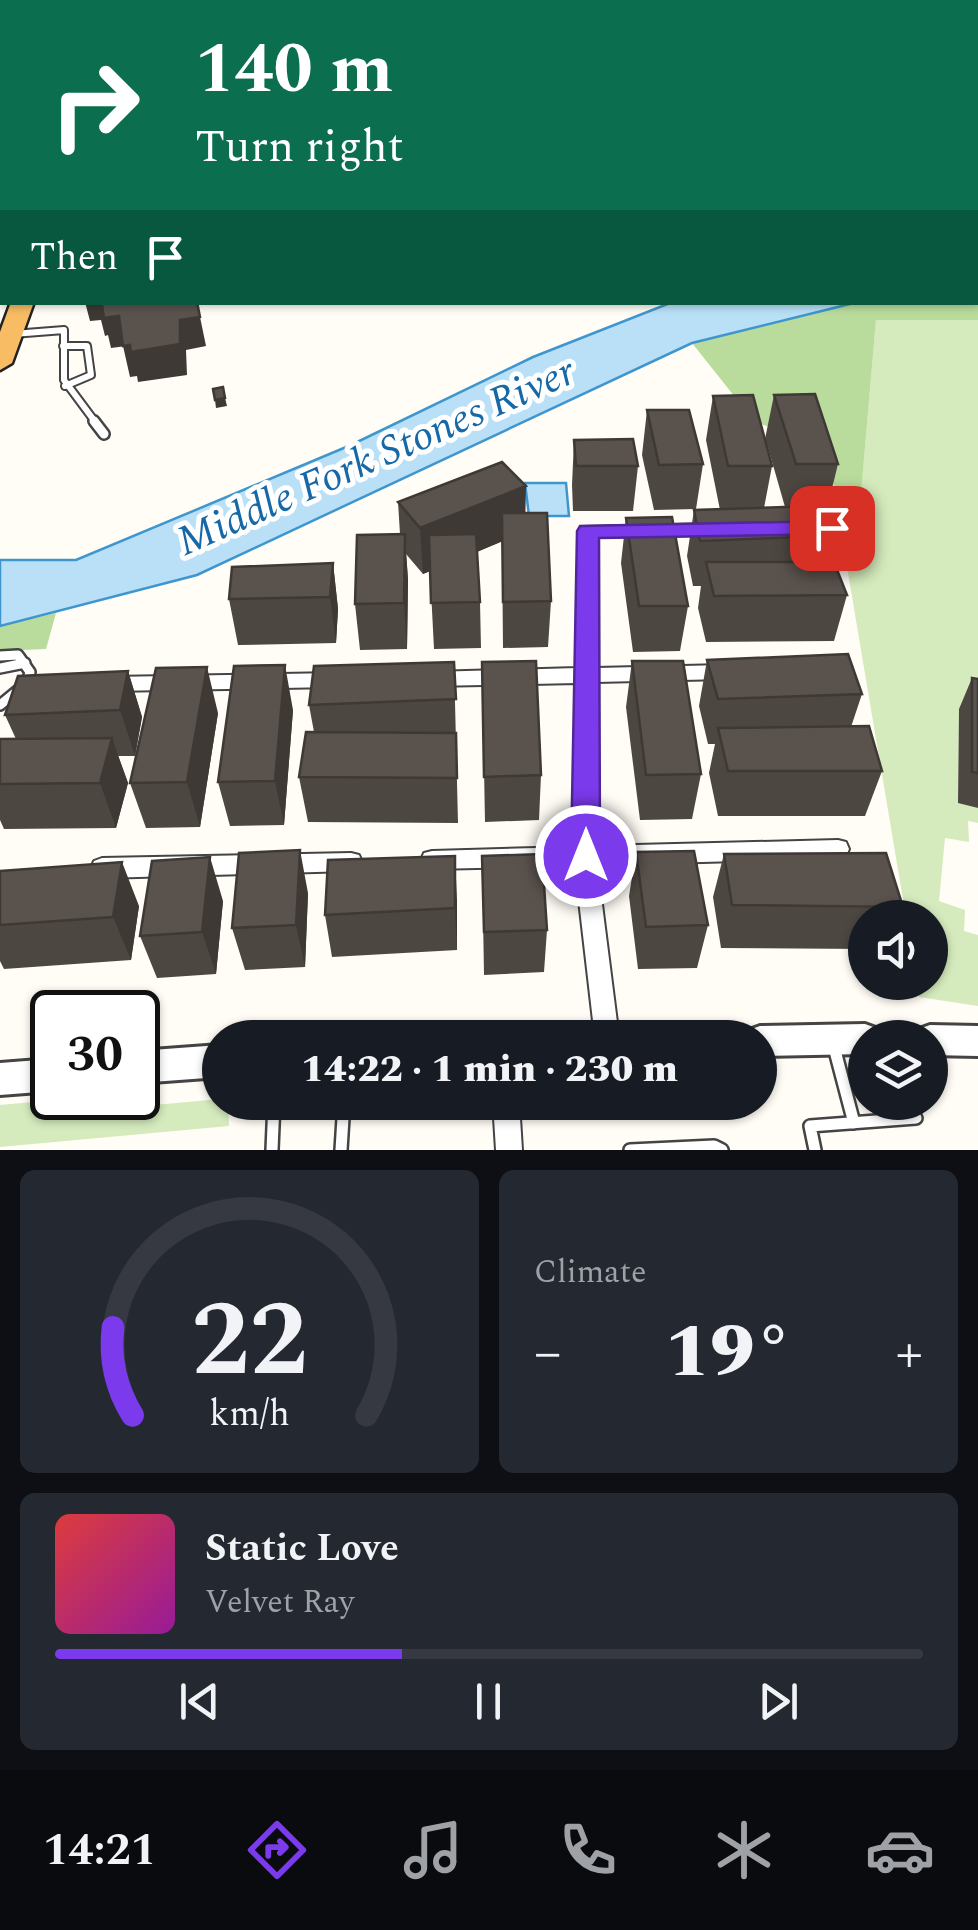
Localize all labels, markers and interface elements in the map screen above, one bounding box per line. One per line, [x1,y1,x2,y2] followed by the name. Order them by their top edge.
[195,17,393,123] text: 140 m
[30,40,160,170] icon: right
[195,113,404,182] text: Turn right
[30,229,118,287] text: Then
[138,230,193,285] icon: arrive
[166,340,586,573] water label: Middle Fork Stones River
[790,486,875,571] pin
[805,501,860,556] icon: arrive
[534,804,638,908] position arrow
[848,900,948,1120] map controls
[848,900,948,1000] button: sound
[30,990,160,1120] speed limit sign: 30
[848,1020,948,1120] button: layers
[301,1041,678,1099] text: 14:22 · 1 min · 230 m
[534,1248,646,1297] text: Climate
[191,1263,308,1421] text: 22
[665,1296,792,1410] text: 19°
[534,1312,562,1395] text: −
[895,1312,923,1395] text: +
[209,1387,290,1442] text: km/h
[205,1520,399,1578] text: Static Love
[205,1578,354,1627] text: Velvet Ray
[172,1674,227,1729] icon: previous
[461,1674,516,1729] icon: pause
[751,1674,806,1729] icon: next
[242,1815,312,1885] icon: directions
[398,1815,468,1885] icon: music
[553,1815,623,1885] icon: phone
[709,1815,779,1885] icon: climate
[865,1815,935,1885] icon: car
[43,1816,156,1885] text: 14:21

